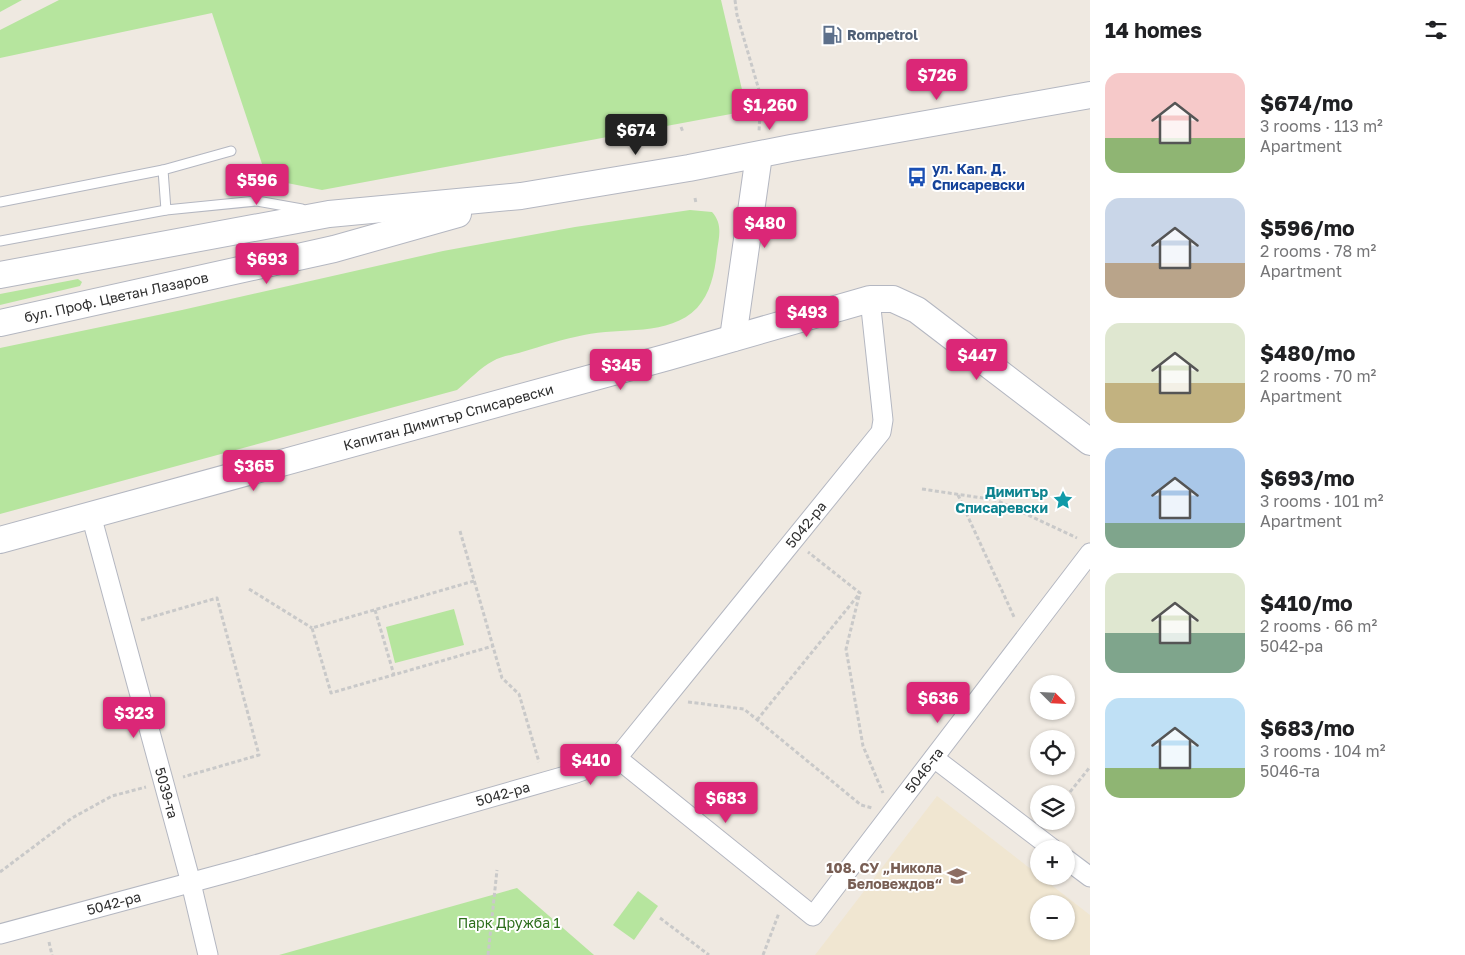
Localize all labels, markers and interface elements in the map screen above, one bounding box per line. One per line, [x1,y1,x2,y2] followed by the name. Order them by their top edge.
[1422,16,1450,44] icon: filters
[1105,17,1202,43] text: 14 homes
[821,24,843,46] fuel station icon: Rompetrol
[847,26,918,43] place label: Rompetrol
[907,58,967,101] pin: $726
[917,65,957,85] text: $726
[729,88,811,131] pin: $1,260
[1260,90,1353,116] text: $674/mo
[1145,93,1205,153] icon: home
[743,95,797,115] text: $1,260
[606,114,666,156] pin: $674
[1260,116,1383,136] text: 3 rooms · 113 m²
[616,120,656,140] text: $674
[1260,136,1342,156] text: Apartment
[932,160,1025,193] place label: ул. Кап. Д. Списаревски
[227,164,287,206] pin: $596
[906,166,928,188] bus stop icon: ул. Кап. Д. Списаревски
[237,170,277,190] text: $596
[735,206,795,249] pin: $480
[744,213,786,233] text: $480
[1260,215,1355,241] text: $596/mo
[1145,218,1205,278] icon: home
[1260,241,1376,261] text: 2 rooms · 78 m²
[237,242,297,285] pin: $693
[247,249,287,269] text: $693
[1260,261,1342,281] text: Apartment
[22,268,210,325] street label: бул. Проф. Цветан Лазаров
[777,296,837,338] pin: $493
[787,302,827,322] text: $493
[947,338,1007,381] pin: $447
[1260,340,1355,366] text: $480/mo
[1145,343,1205,403] icon: home
[957,345,997,365] text: $447
[591,348,651,391] pin: $345
[601,355,641,375] text: $345
[1260,366,1376,386] text: 2 rooms · 70 m²
[341,380,555,454] street label: Капитан Димитър Списаревски
[1260,386,1342,406] text: Apartment
[224,450,284,492] pin: $365
[234,456,274,476] text: $365
[1260,465,1355,491] text: $693/mo
[1145,468,1205,528] icon: home
[955,483,1048,516] place label: Димитър Списаревски
[1052,489,1074,511] place icon: Димитър Списаревски
[1260,491,1383,511] text: 3 rooms · 101 m²
[782,497,830,551] street label: 5042-ра
[1260,511,1342,531] text: Apartment
[1260,590,1353,616] text: $410/mo
[1145,593,1205,653] icon: home
[1260,616,1377,636] text: 2 rooms · 66 m²
[1260,636,1323,656] text: 5042-ра
[1030,675,1075,720] north arrow
[1030,675,1075,940] map controls
[908,682,968,724] pin: $636
[918,688,958,708] text: $636
[104,696,164,739] pin: $323
[114,703,154,723] text: $323
[1260,715,1355,741] text: $683/mo
[1145,718,1205,778] icon: home
[1030,730,1075,775] button: locate
[1260,741,1385,761] text: 3 rooms · 104 m²
[561,744,621,786] pin: $410
[901,744,946,796] street label: 5046-та
[571,750,611,770] text: $410
[1260,761,1320,781] text: 5046-та
[152,765,182,820] street label: 5039-та
[474,778,532,809] street label: 5042-ра
[696,782,756,824] pin: $683
[1030,785,1075,830] button: layers
[706,788,746,808] text: $683
[1030,840,1075,885] button: +
[826,859,942,892] place label: 108. СУ „Никола Беловеждов“
[946,865,968,887] school or university icon: 108. СУ „Никола Беловеждов“
[85,887,143,918] street label: 5042-ра
[1030,895,1075,940] button: −
[458,914,561,931] park label: Парк Дружба 1

